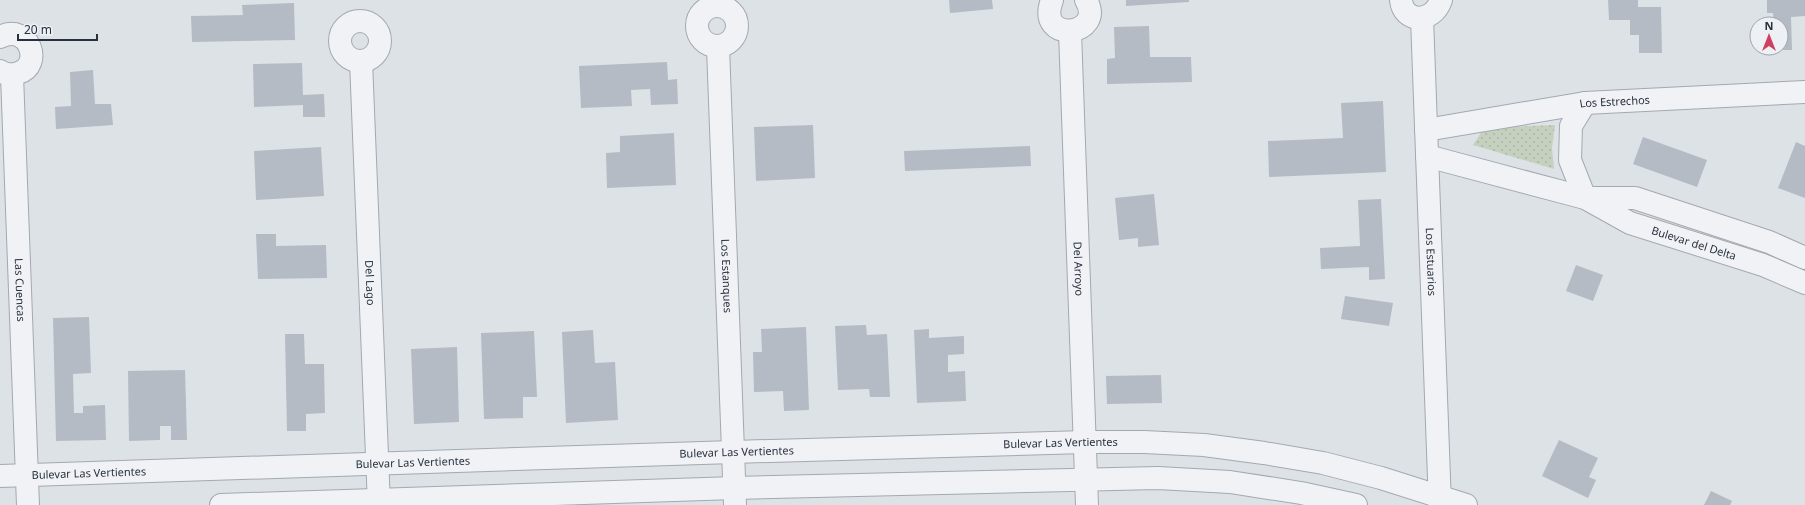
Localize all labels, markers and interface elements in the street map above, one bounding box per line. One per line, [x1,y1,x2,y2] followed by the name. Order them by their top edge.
[18,16,97,42] scale bar
[1749,16,1789,56] north arrow
[1765,18,1773,33] text: N
[24,21,52,38] text: 20 m
[1578,92,1650,111] street label: Los Estrechos
[1650,222,1738,263] street label: Bulevar del Delta
[1423,227,1440,296] street label: Los Estuarios
[718,239,736,313] street label: Los Estanques
[1071,241,1088,297] street label: Del Arroyo
[12,258,29,322] street label: Las Cuencas
[362,260,379,306] street label: Del Lago
[1003,434,1118,451] street label: Bulevar Las Vertientes
[679,442,794,461] street label: Bulevar Las Vertientes
[355,453,470,471] street label: Bulevar Las Vertientes
[31,463,146,482] street label: Bulevar Las Vertientes

